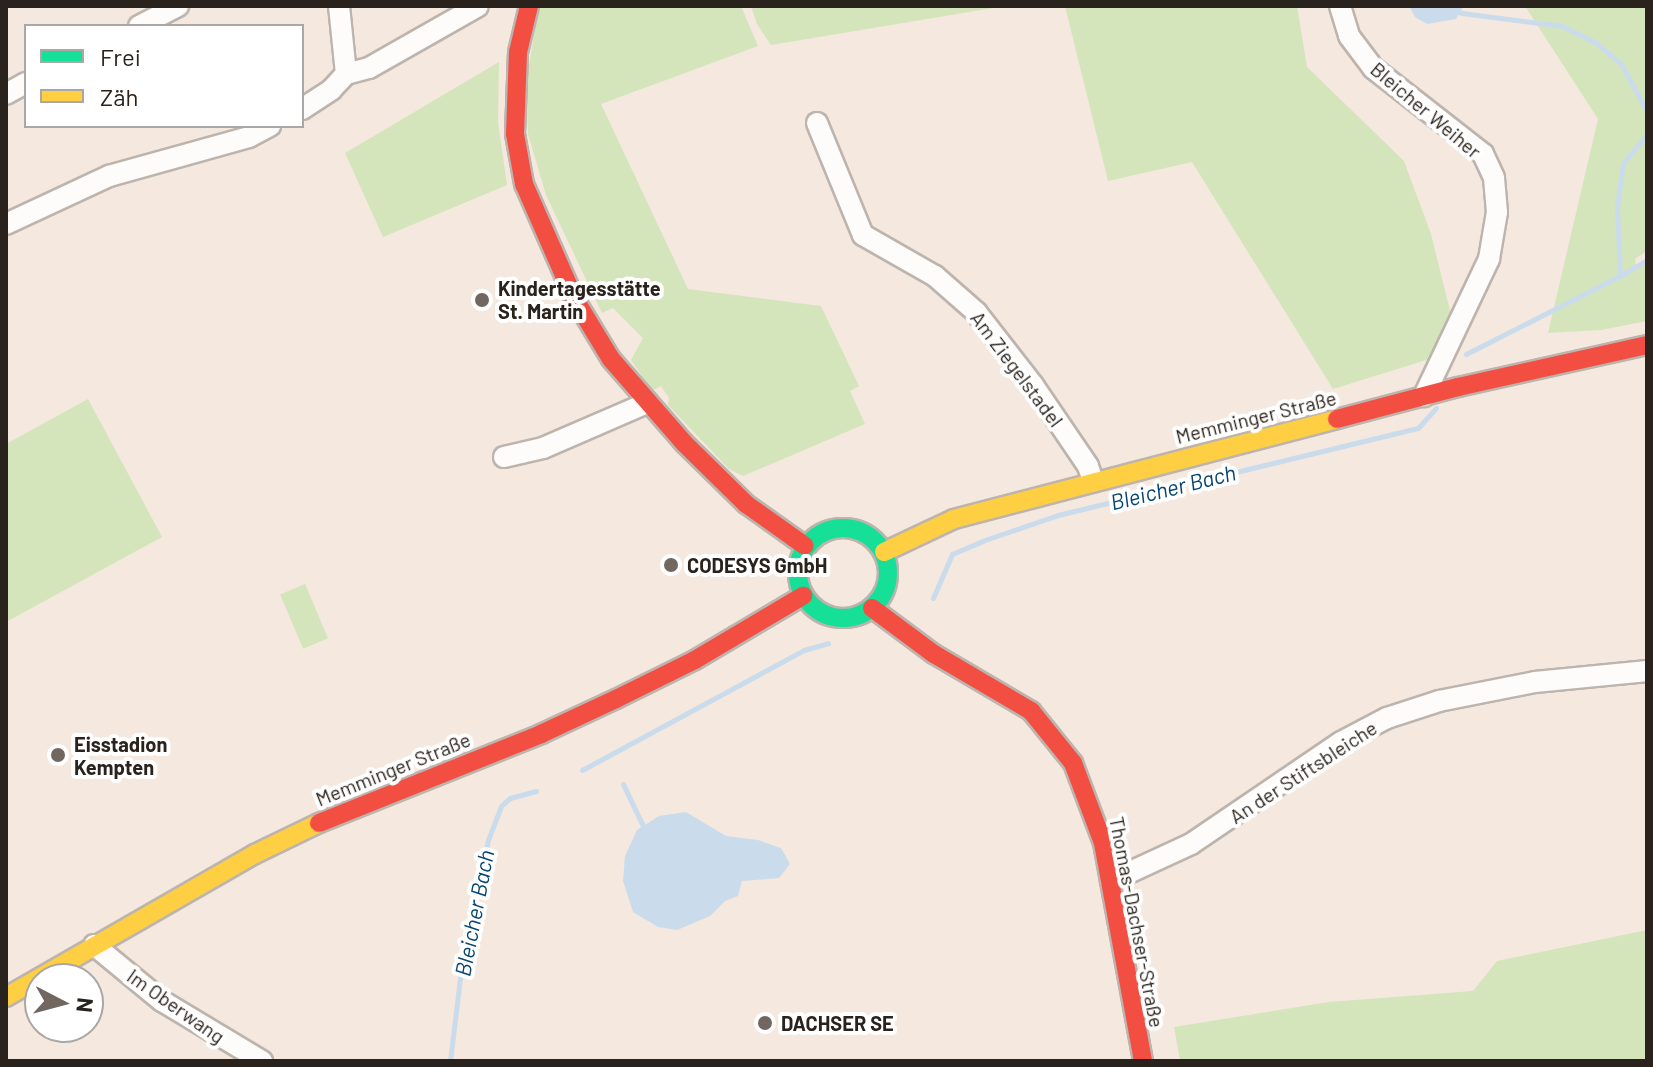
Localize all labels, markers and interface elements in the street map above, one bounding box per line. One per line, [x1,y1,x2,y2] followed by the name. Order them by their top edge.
[24,24,304,128] legend
[100,42,141,71] text: Frei
[1366,57,1486,163] street label: Bleicher Weiher
[100,82,138,111] text: Zäh
[498,276,661,323] place label: Kindertagesstätte St. Martin
[473,291,491,309] marker: Kindertagesstätte St. Martin
[966,306,1068,432] street label: Am Ziegelstadel
[1173,385,1339,449] street label: Memminger Straße
[1108,459,1238,515] water label: Bleicher Bach
[687,553,827,577] place label: CODESYS GmbH
[662,556,680,574] marker: CODESYS GmbH
[1225,715,1381,829] street label: An der Stiftsbleiche
[312,727,474,811] street label: Memminger Straße
[74,732,167,779] place label: Eisstadion Kempten
[49,746,67,764] marker: Eisstadion Kempten
[1105,814,1169,1030] street label: Thomas-Dachser-Straße
[449,848,499,978] water label: Bleicher Bach
[24,963,104,1043] north arrow
[123,964,229,1048] street label: Im Oberwang
[72,997,100,1014] text: N
[781,1011,894,1035] place label: DACHSER SE
[756,1014,774,1032] marker: DACHSER SE

